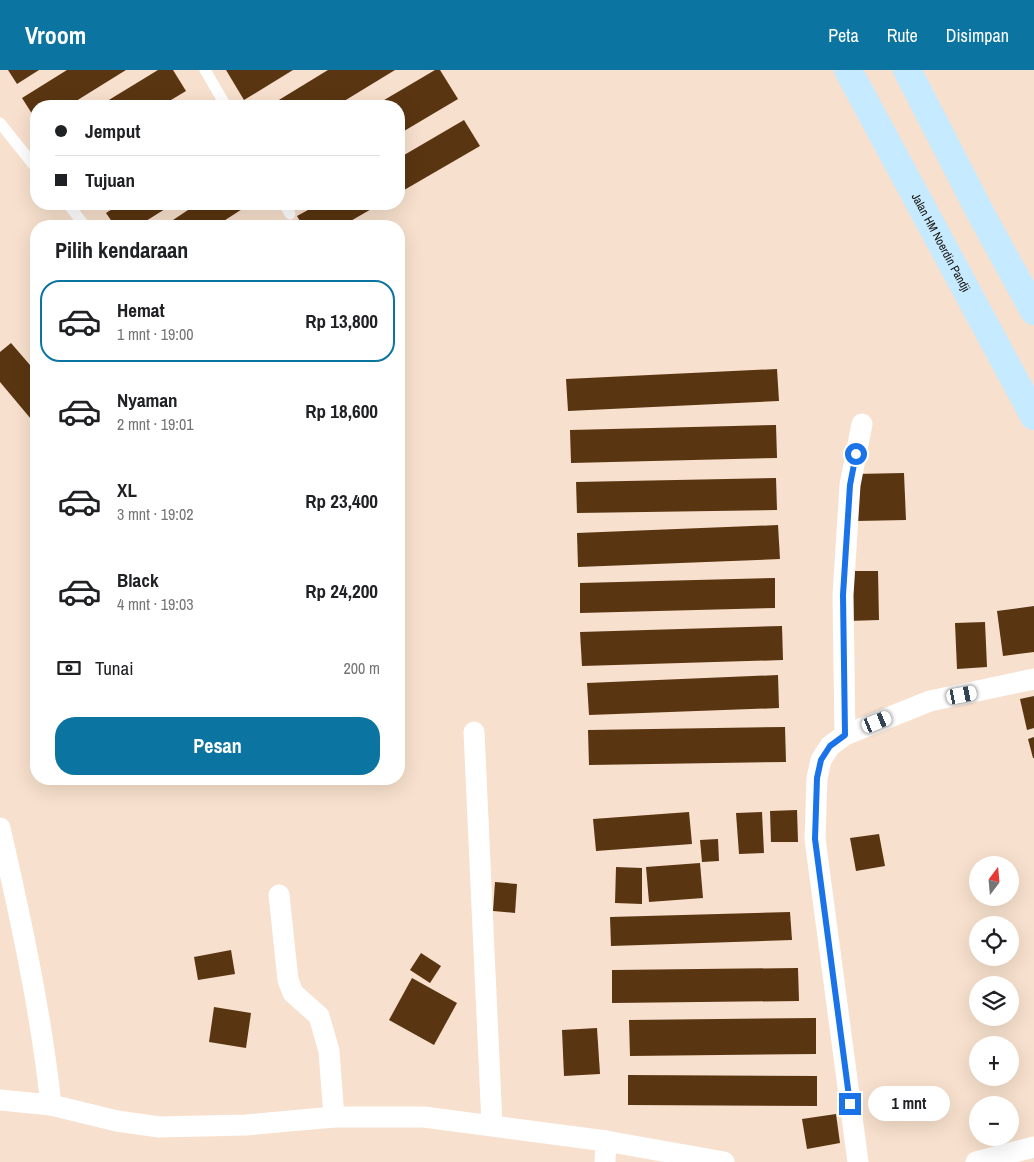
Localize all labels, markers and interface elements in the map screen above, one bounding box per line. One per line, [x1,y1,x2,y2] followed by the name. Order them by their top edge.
[25,19,86,51] text: Vroom
[828,23,859,48] text: Peta
[887,23,918,48] text: Rute
[946,23,1009,48] text: Disimpan
[85,118,140,144] text: Jemput
[85,167,135,193] text: Tujuan
[908,190,974,295] street label: Jalan HM Noerdin Pandji
[55,235,188,265] text: Pilih kendaraan
[117,297,165,323] text: Hemat
[57,299,102,344] icon: car
[305,308,378,334] text: Rp 13,800
[117,323,194,345] text: 1 mnt · 19:00
[117,387,178,413] text: Nyaman
[57,389,102,434] icon: car
[305,398,378,424] text: Rp 18,600
[117,413,194,435] text: 2 mnt · 19:01
[845,443,867,465] route start
[117,477,137,503] text: XL
[57,479,102,524] icon: car
[305,488,378,514] text: Rp 23,400
[117,503,194,525] text: 3 mnt · 19:02
[117,567,159,593] text: Black
[57,569,102,614] icon: car
[305,578,378,604] text: Rp 24,200
[117,593,194,615] text: 4 mnt · 19:03
[55,654,83,682] icon: cash
[95,655,134,681] text: Tunai
[344,657,380,679] text: 200 m
[945,685,978,705] car
[860,709,893,735] car
[55,717,380,775] button: Pesan
[969,856,1019,906] north arrow
[969,856,1019,1146] map controls
[969,916,1019,966] button: locate
[969,976,1019,1026] button: layers
[969,1036,1019,1086] button: +
[868,1086,950,1122] callout: 1 mnt
[892,1092,927,1114] text: 1 mnt
[839,1093,861,1115] route end
[969,1096,1019,1146] button: −

